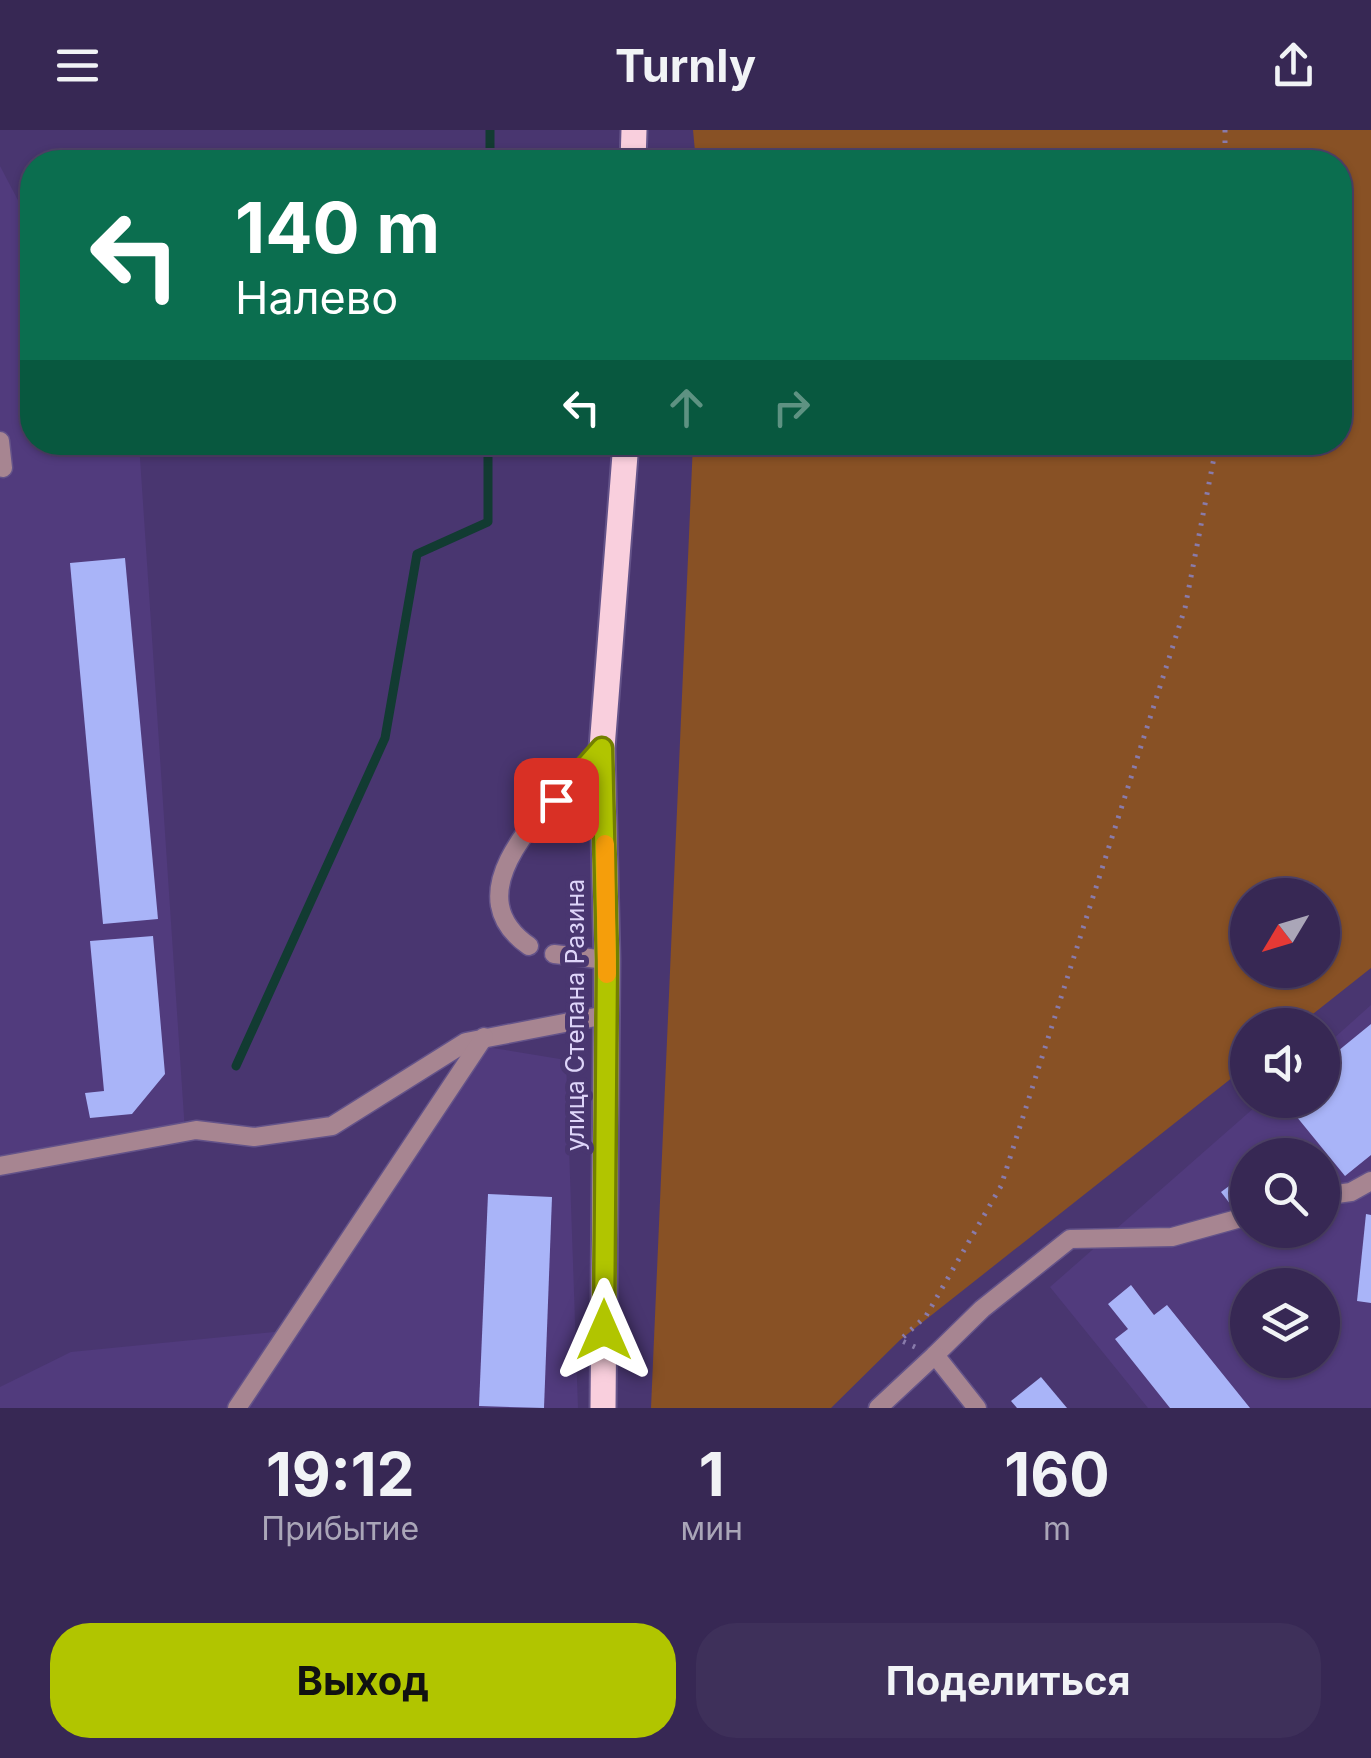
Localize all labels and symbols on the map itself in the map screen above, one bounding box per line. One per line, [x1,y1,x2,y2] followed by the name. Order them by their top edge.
[514,758,599,843] pin
[1230,878,1340,988] north arrow
[560,879,590,1151] street label: улица Степана Разина
[552,1278,656,1382] position arrow

